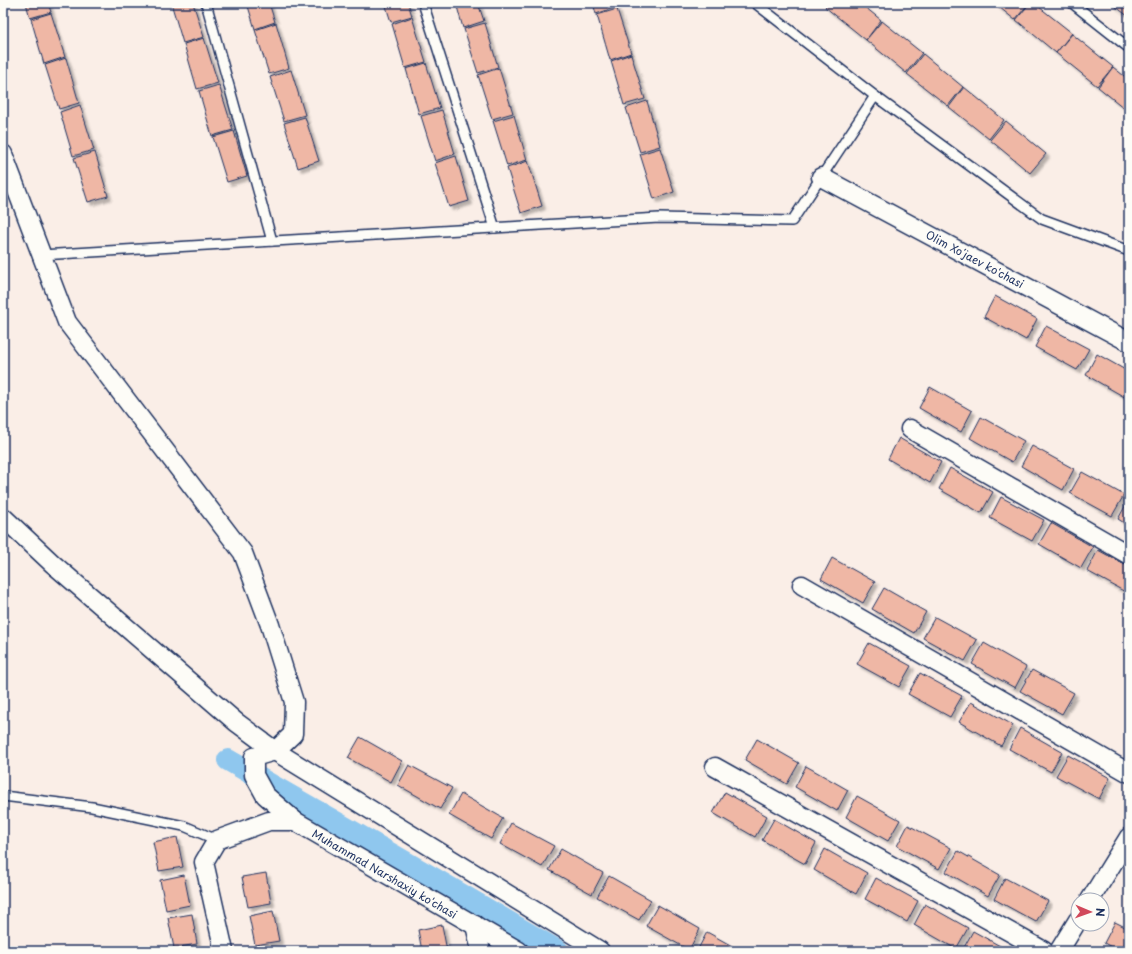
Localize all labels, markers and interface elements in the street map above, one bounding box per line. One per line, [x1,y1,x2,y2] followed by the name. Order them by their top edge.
[923,226,1027,292] street label: Olim Xoʻjaev ko'chasi
[309,824,461,922] street label: Muhammad Narshaxiy ko'chasi
[1070,892,1110,932] north arrow
[1092,908,1109,917] text: N

